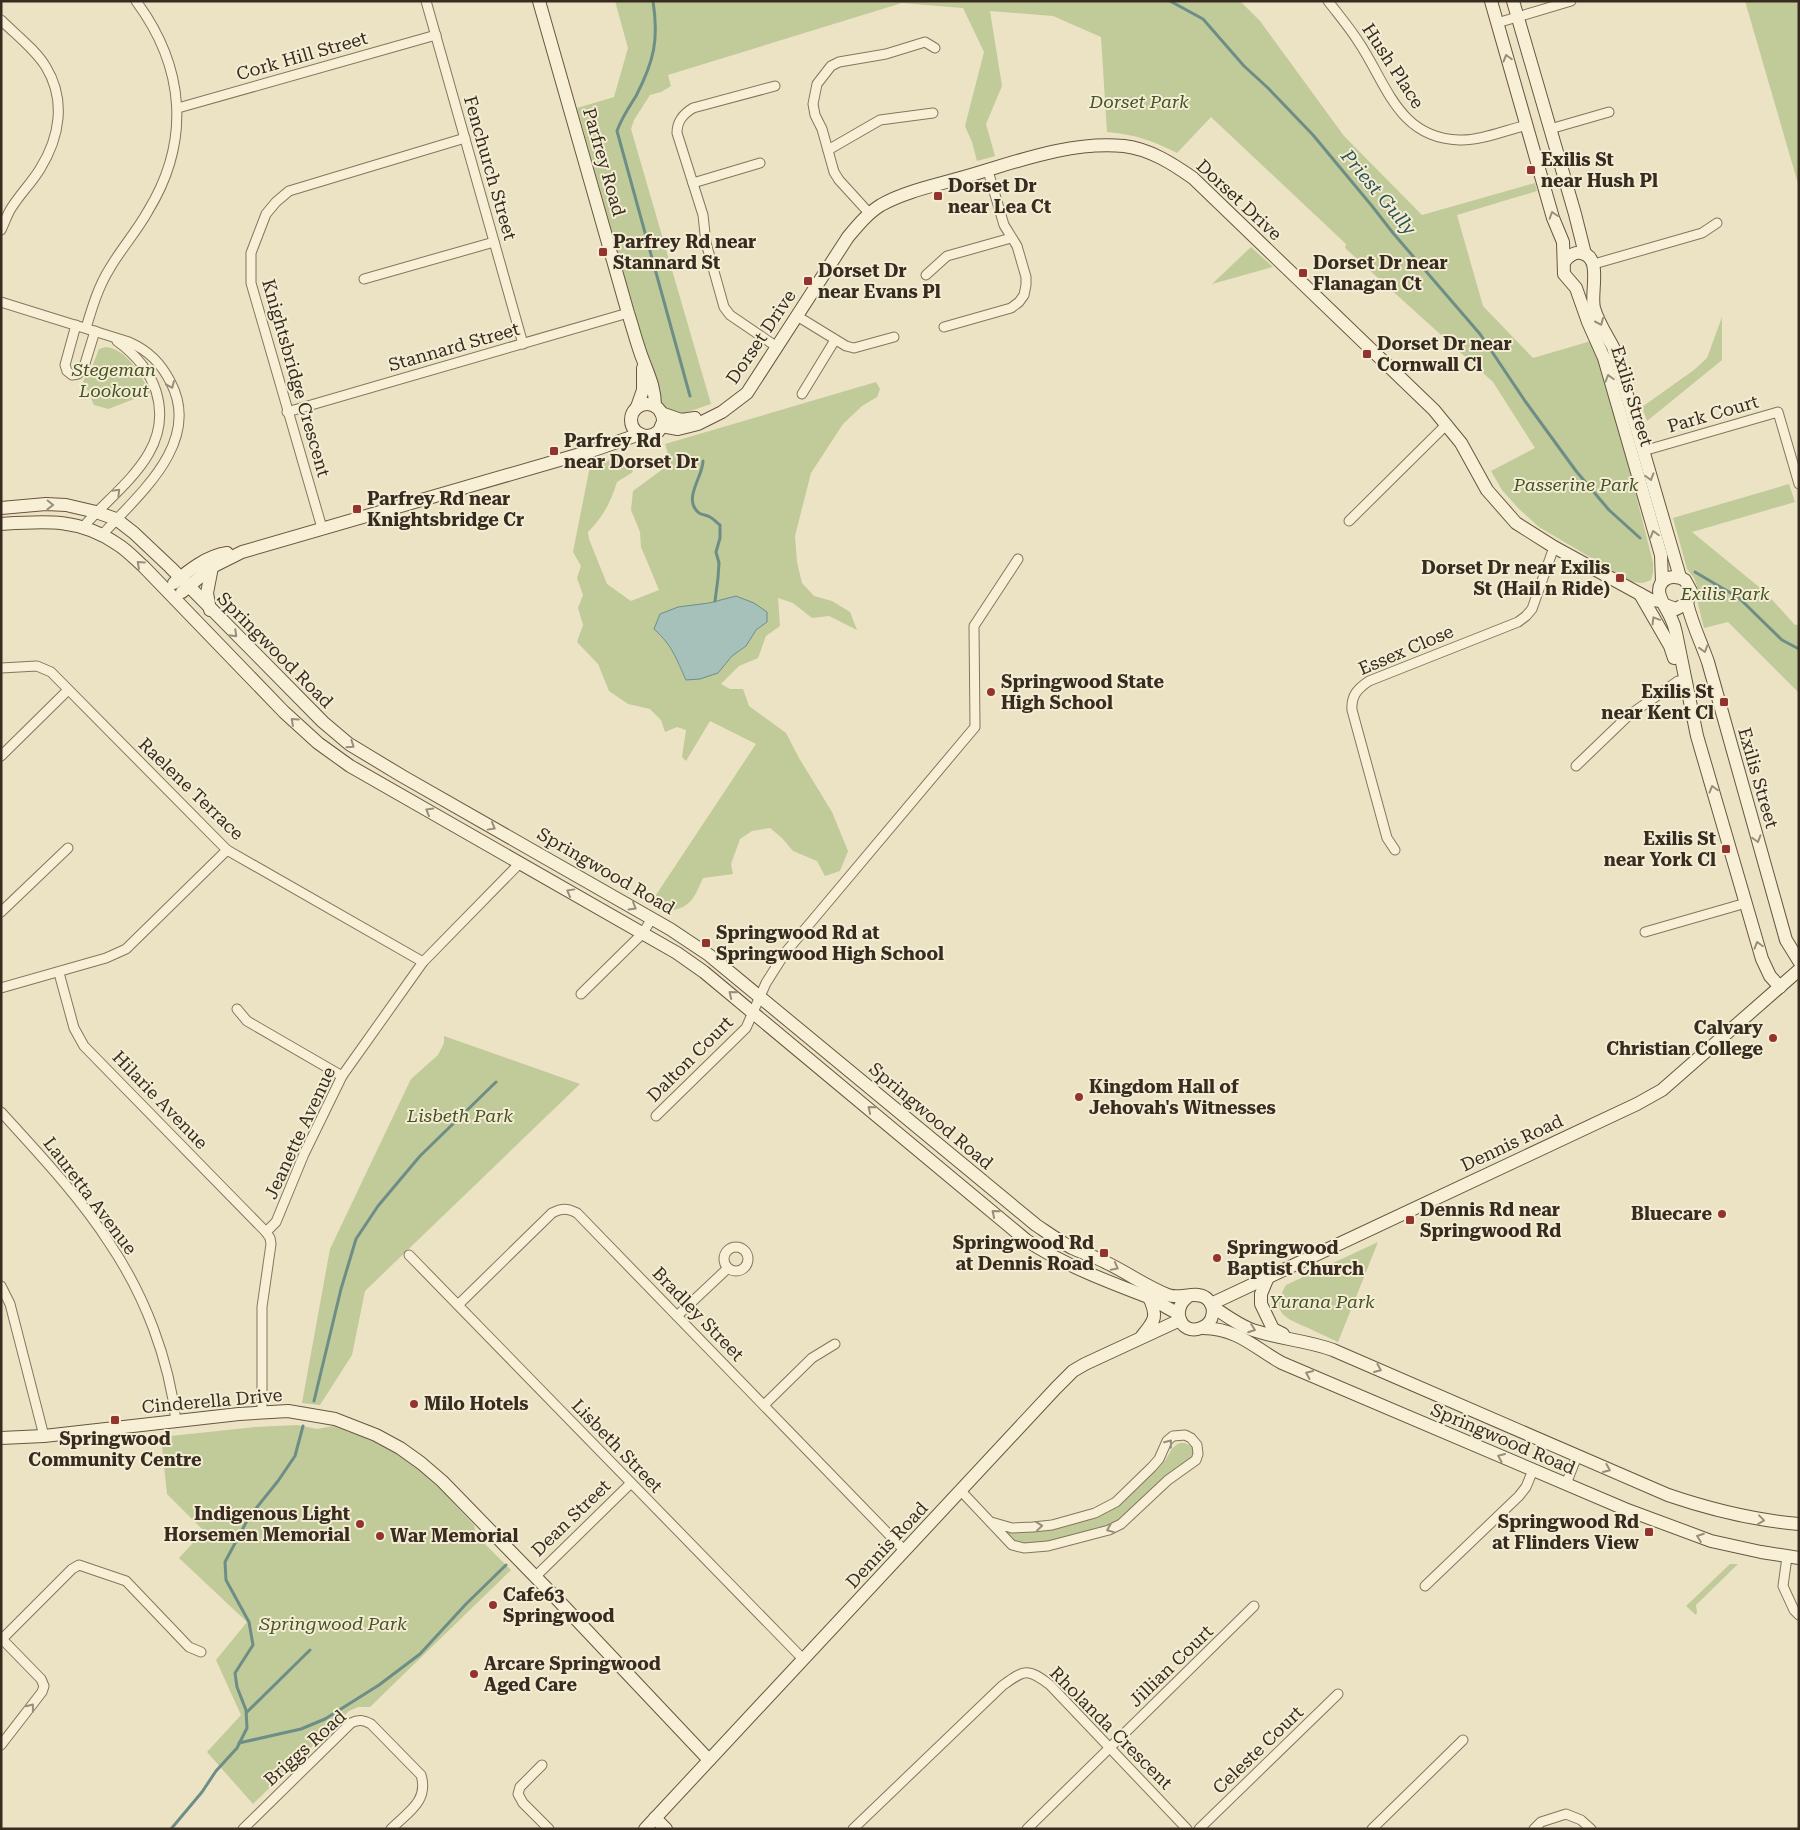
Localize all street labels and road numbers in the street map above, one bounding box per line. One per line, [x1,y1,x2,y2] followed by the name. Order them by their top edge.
[1358,19,1429,112] street label: Hush Place
[234,27,370,84] street label: Cork Hill Street
[460,93,521,243] street label: Fenchurch Street
[579,105,630,219] street label: Parfrey Road
[1192,155,1286,245] street label: Dorset Drive
[258,276,335,480] street label: Knightsbridge Crescent
[721,286,800,388] street label: Dorset Drive
[386,318,522,375] street label: Stannard Street
[1607,343,1658,449] street label: Exilis Street
[1665,390,1761,437] street label: Park Court
[213,587,338,712] street label: Springwood Road
[1355,620,1457,679] street label: Essex Close
[1734,725,1783,831] street label: Exilis Street
[134,733,248,844] street label: Raelene Terrace
[534,823,679,919] street label: Springwood Road
[642,1011,737,1106] street label: Dalton Court
[108,1046,213,1153] street label: Hilarie Avenue
[865,1058,998,1174] street label: Springwood Road
[260,1063,339,1202] street label: Jeanette Avenue
[1457,1110,1567,1175] street label: Dennis Road
[39,1133,141,1259] street label: Lauretta Avenue
[648,1262,749,1365] street label: Bradley Street
[141,1384,283,1417] street label: Cinderella Drive
[568,1395,667,1497] street label: Lisbeth Street
[1428,1399,1579,1479] street label: Springwood Road
[527,1475,615,1560] street label: Dean Street
[841,1497,932,1592] street label: Dennis Road
[1124,1620,1217,1711] street label: Jillian Court
[1046,1662,1177,1794] street label: Rholanda Crescent
[1208,1701,1307,1798] street label: Celeste Court
[259,1705,350,1790] street label: Briggs Road

